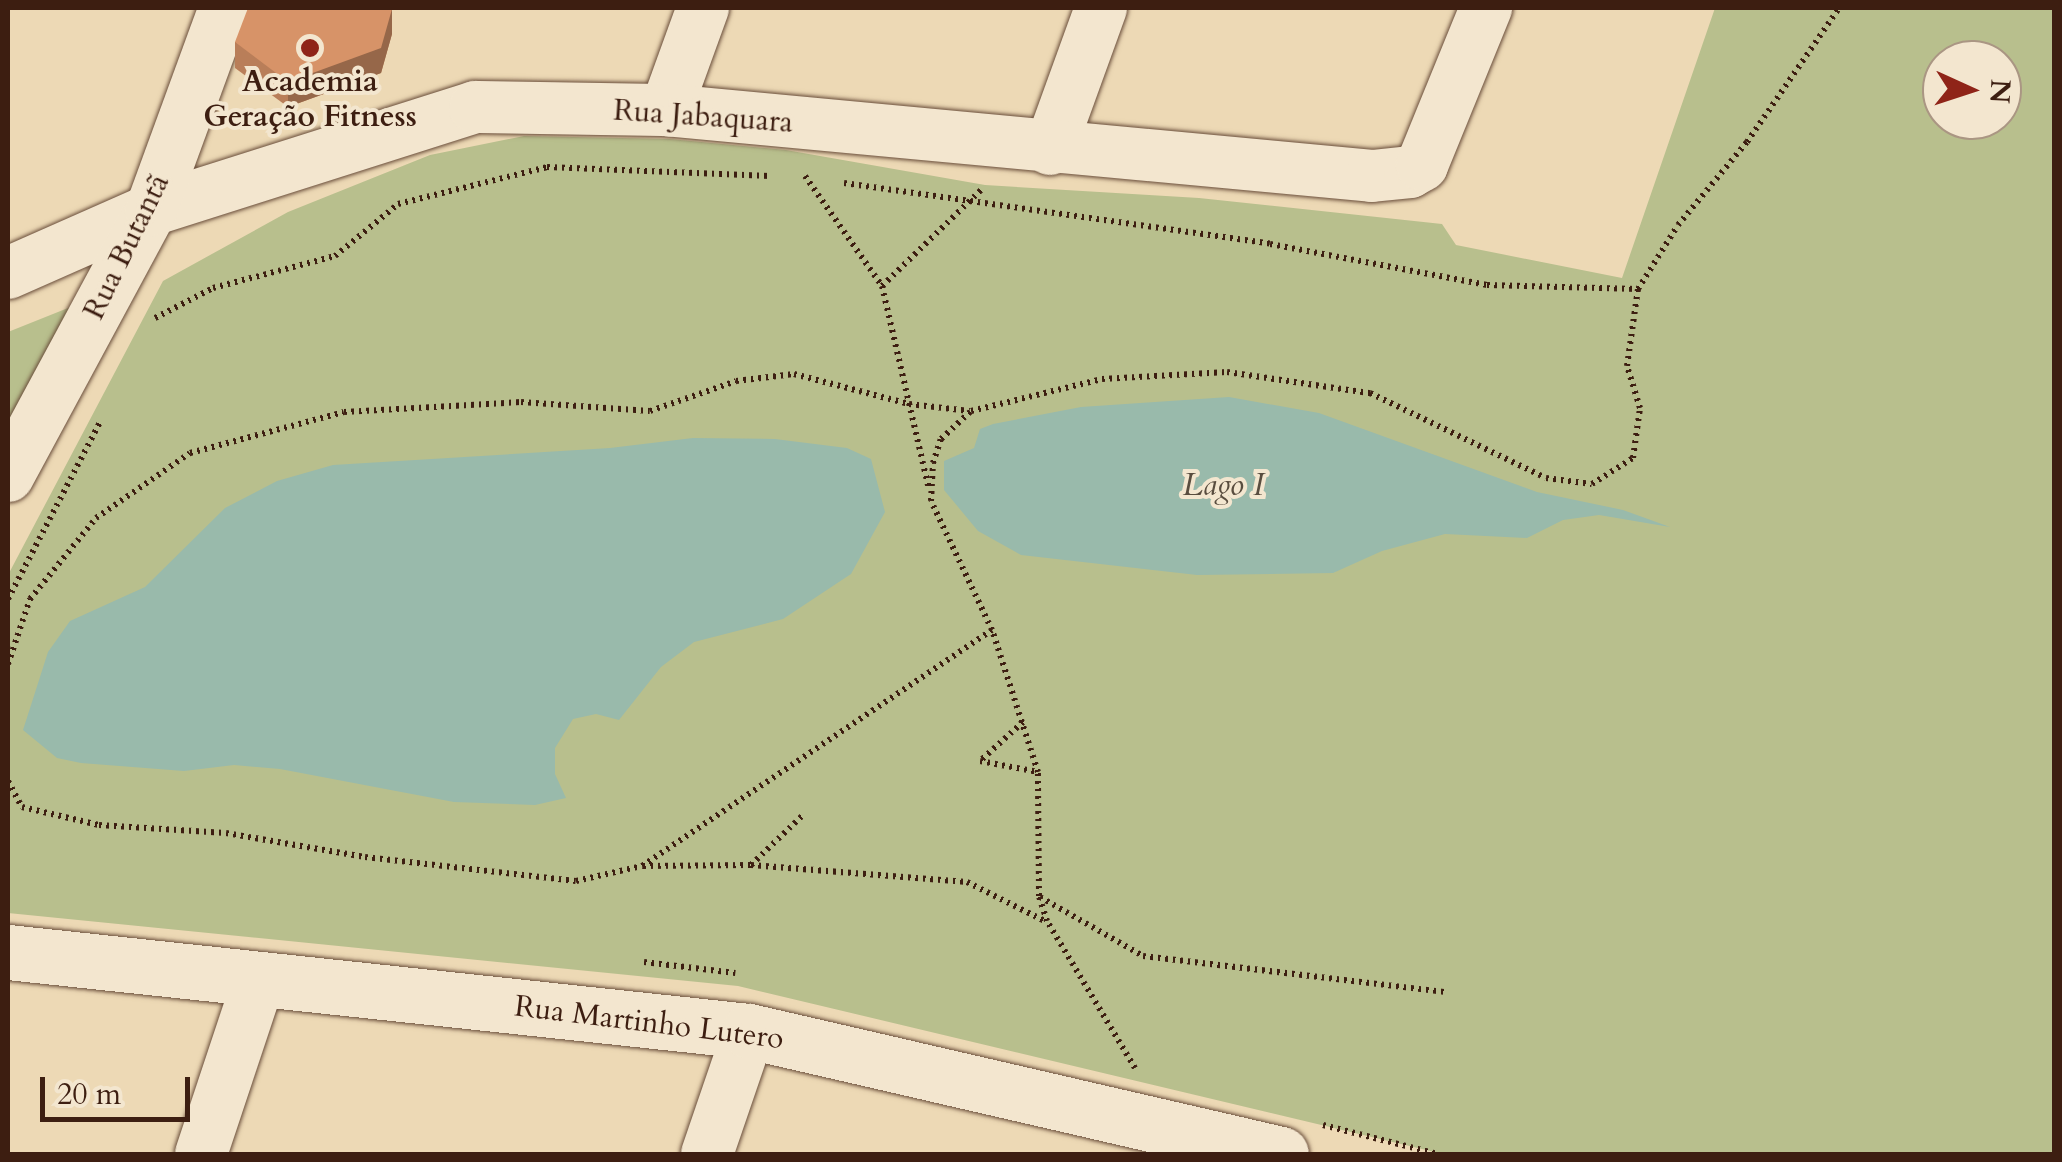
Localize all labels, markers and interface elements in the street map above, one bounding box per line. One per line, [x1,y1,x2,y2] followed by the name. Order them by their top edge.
[299,37,321,59] marker: Academia Geração Fitness
[1922,40,2022,140] north arrow
[203,64,417,134] place label: Academia Geração Fitness
[1980,78,2020,105] text: N
[612,93,794,141] street label: Rua Jabaquara
[76,168,178,326] street label: Rua Butantã
[1183,466,1263,504] water label: Lago I
[512,989,786,1057] street label: Rua Martinho Lutero
[45,1057,195,1119] scale bar
[57,1074,121,1115] text: 20 m

